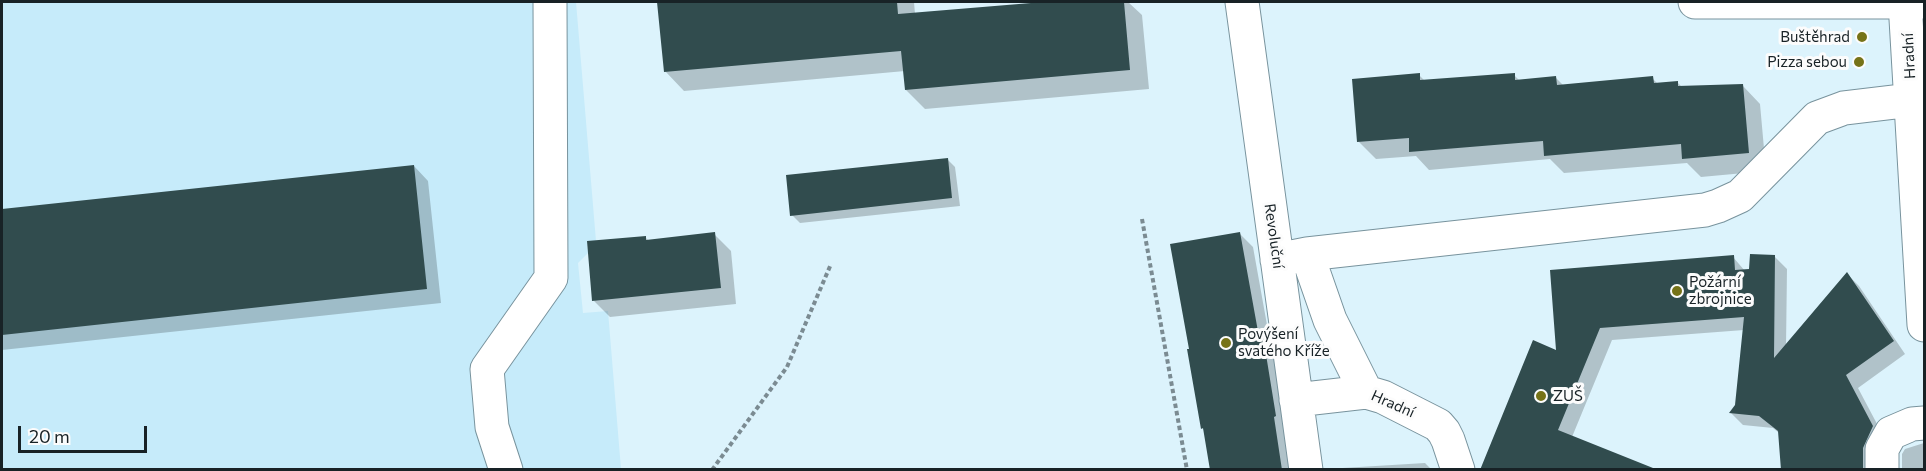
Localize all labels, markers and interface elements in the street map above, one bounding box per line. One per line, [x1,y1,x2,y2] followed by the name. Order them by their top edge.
[1780,28,1850,46] place label: Buštěhrad
[1855,30,1869,44] marker: Buštěhrad
[1899,33,1919,79] street label: Hradní
[1767,53,1847,71] place label: Pizza sebou
[1852,55,1866,69] marker: Pizza sebou
[1261,202,1287,270] street label: Revoluční
[1689,273,1752,308] place label: Požární zbrojnice
[1670,284,1684,298] marker: Požární zbrojnice
[1238,325,1330,360] place label: Povýšení svatého Kříže
[1219,336,1233,350] marker: Povýšení svatého Kříže
[1368,386,1418,422] street label: Hradní
[1553,387,1583,405] place label: ZUŠ
[1534,389,1548,403] marker: ZUŠ
[21,414,150,452] scale bar
[29,425,70,447] text: 20 m

